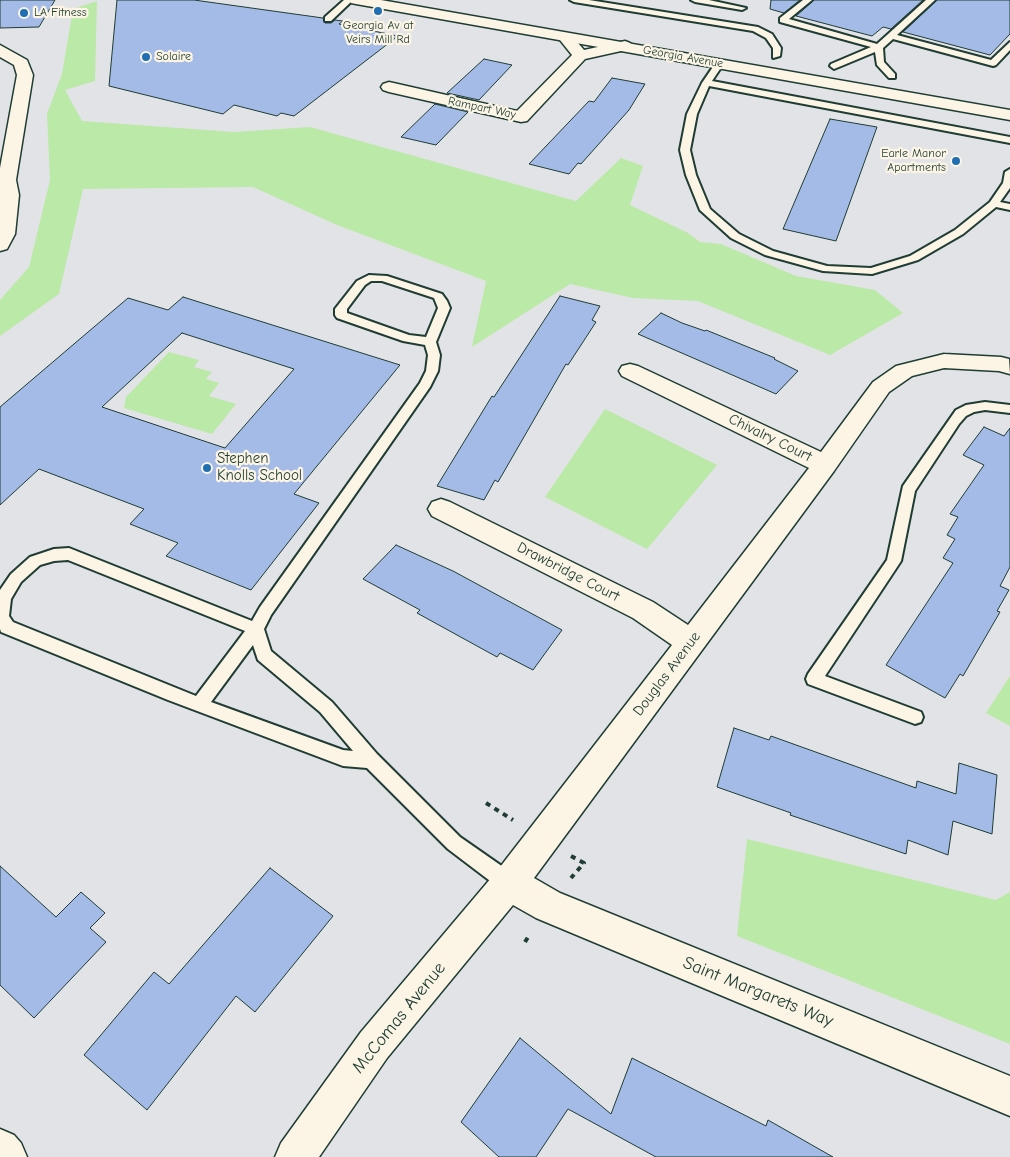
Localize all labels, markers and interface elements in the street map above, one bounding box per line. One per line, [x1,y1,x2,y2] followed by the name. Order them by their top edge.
[372,5,384,17] marker: Georgia Av at Veirs Mill Rd
[34,6,87,20] place label: LA Fitness
[18,7,30,19] marker: LA Fitness
[343,19,413,47] place label: Georgia Av at Veirs Mill Rd
[642,43,724,71] street label: Georgia Avenue
[156,50,191,64] place label: Solaire
[140,51,152,63] marker: Solaire
[447,94,517,122] street label: Rampart Way
[881,147,946,175] place label: Earle Manor Apartments
[950,155,962,167] marker: Earle Manor Apartments
[725,410,815,466] street label: Chivalry Court
[217,450,302,485] place label: Stephen Knolls School
[201,462,213,474] marker: Stephen Knolls School
[514,538,622,606] street label: Drawbridge Court
[629,628,705,720] street label: Douglas Avenue
[680,952,836,1032] street label: Saint Margarets Way
[348,958,450,1078] street label: McComas Avenue

